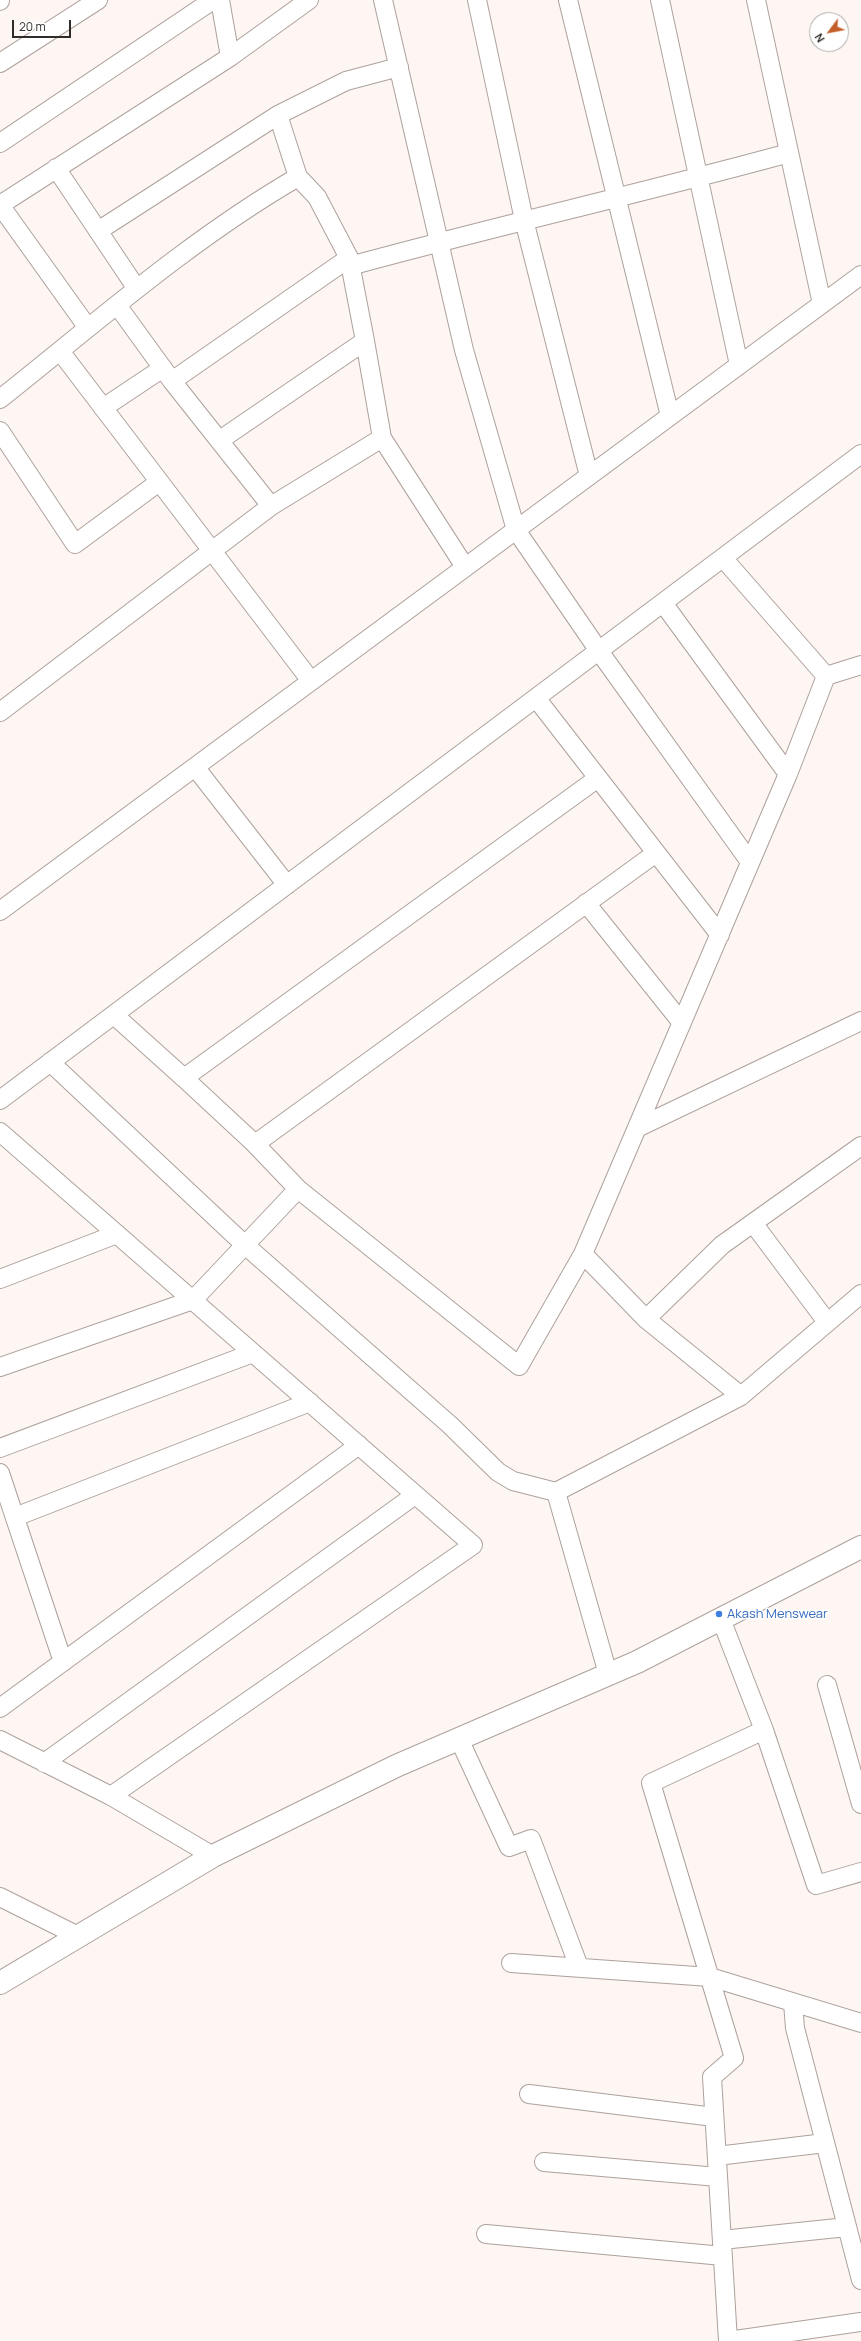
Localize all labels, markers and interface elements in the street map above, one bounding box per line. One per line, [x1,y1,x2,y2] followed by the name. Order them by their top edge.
[14,12,73,38] scale bar
[809,12,849,52] north arrow
[19,18,46,35] text: 20 m
[811,31,828,45] text: N
[727,1606,828,1622] place label: Akash Menswear
[714,1609,724,1619] marker: Akash Menswear

